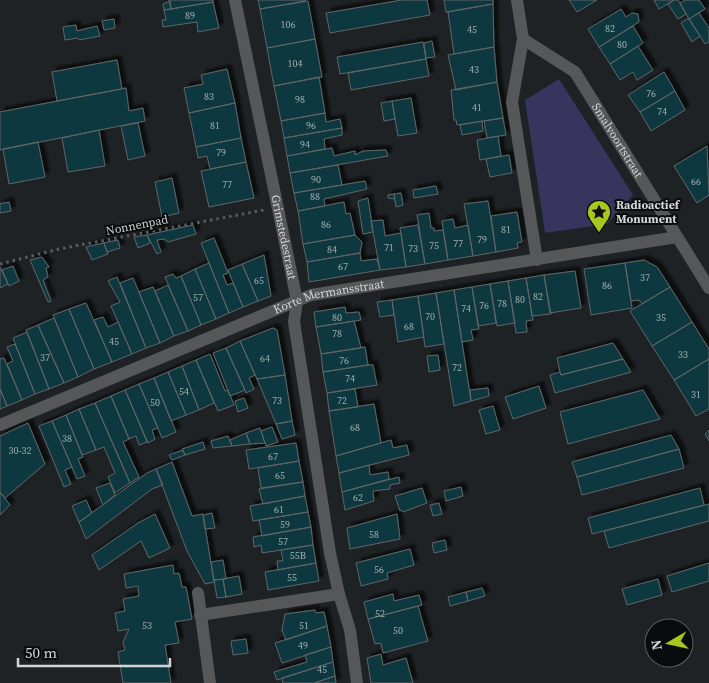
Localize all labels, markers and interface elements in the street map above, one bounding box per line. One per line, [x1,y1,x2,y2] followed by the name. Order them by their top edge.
[185,9,195,22] house number: 89
[281,18,296,31] house number: 106
[605,22,615,35] house number: 82
[467,23,477,36] house number: 45
[617,38,627,51] house number: 80
[288,57,303,70] house number: 104
[469,63,479,76] house number: 43
[646,87,656,100] house number: 76
[204,90,214,103] house number: 83
[295,93,305,106] house number: 98
[588,100,647,181] street label: Smalvoortstraat
[472,101,482,114] house number: 41
[657,105,667,118] house number: 74
[210,119,220,132] house number: 81
[306,119,316,132] house number: 96
[300,138,310,151] house number: 94
[216,146,226,159] house number: 79
[311,173,321,186] house number: 90
[691,175,701,188] house number: 66
[222,178,232,191] house number: 77
[310,190,320,203] house number: 88
[267,193,300,281] street label: Grimstedestraat
[616,197,681,227] place label: Radioactief Monument
[586,199,612,233] place icon: Radioactief Monument
[105,211,170,239] street label: Nonnenpad
[321,218,331,231] house number: 86
[501,223,511,236] house number: 81
[477,233,487,246] house number: 79
[453,237,463,250] house number: 77
[429,239,439,252] house number: 75
[384,241,394,254] house number: 71
[408,242,418,255] house number: 73
[327,243,337,256] house number: 84
[338,260,348,273] house number: 67
[640,271,650,284] house number: 37
[254,274,264,287] house number: 65
[271,276,385,318] street label: Korte Mermansstraat
[602,279,612,292] house number: 86
[533,290,543,303] house number: 82
[193,291,203,304] house number: 57
[515,293,525,306] house number: 80
[497,297,507,310] house number: 78
[479,299,489,312] house number: 76
[461,302,471,315] house number: 74
[425,310,435,323] house number: 70
[332,311,342,324] house number: 80
[656,311,666,324] house number: 35
[404,320,414,333] house number: 68
[332,327,342,340] house number: 78
[109,335,119,348] house number: 45
[678,348,688,361] house number: 33
[40,351,50,364] house number: 37
[260,352,270,365] house number: 64
[339,354,349,367] house number: 76
[452,361,462,374] house number: 72
[345,372,355,385] house number: 74
[179,385,189,398] house number: 54
[691,388,701,401] house number: 31
[272,394,282,407] house number: 73
[337,394,347,407] house number: 72
[150,396,160,409] house number: 50
[350,421,360,434] house number: 68
[62,432,72,445] house number: 38
[8,444,32,457] house number: 30-32
[268,450,278,463] house number: 67
[275,469,285,482] house number: 65
[353,491,363,504] house number: 62
[274,503,284,516] house number: 61
[280,518,290,531] house number: 59
[369,528,379,541] house number: 58
[278,535,288,548] house number: 57
[290,549,306,562] house number: 55B
[374,563,384,576] house number: 56
[287,571,297,584] house number: 55
[375,607,385,620] house number: 52
[644,618,694,668] north arrow
[142,619,152,632] house number: 53
[299,619,309,632] house number: 51
[393,624,403,637] house number: 50
[18,636,170,668] scale bar
[645,638,667,652] text: N
[298,639,308,652] house number: 49
[25,642,57,663] text: 50 m
[317,663,327,676] house number: 45

